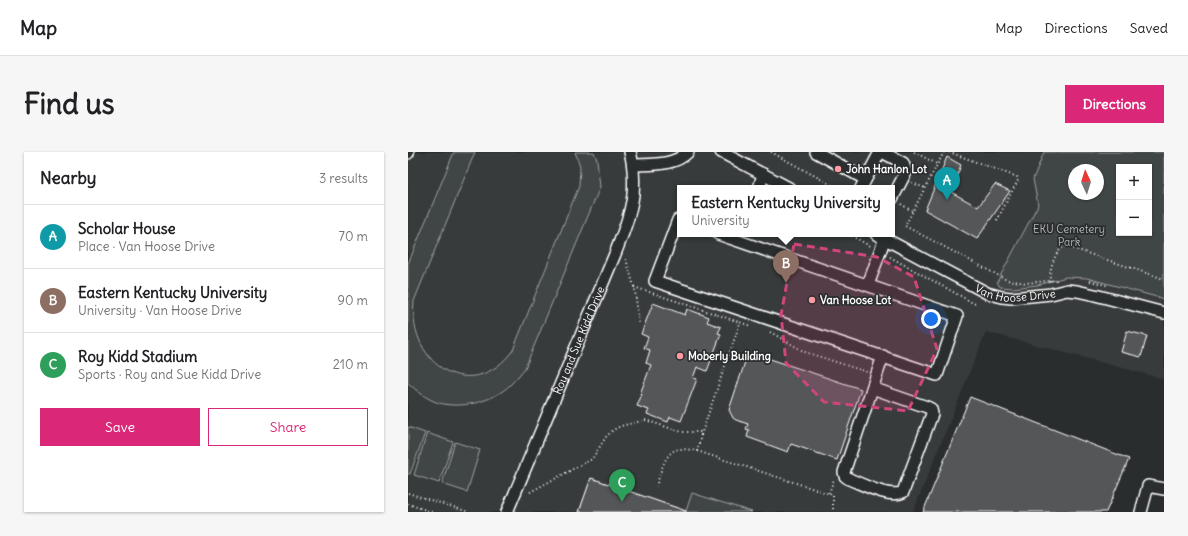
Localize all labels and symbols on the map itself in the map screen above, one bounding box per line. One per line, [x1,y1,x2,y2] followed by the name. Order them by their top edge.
[846,162,927,176] place label: John Hanlon Lot
[833,164,843,174] marker: John Hanlon Lot
[1068,164,1104,200] north arrow
[934,167,960,200] pin: A
[1033,222,1105,249] park label: EKU Cemetery Park
[773,250,799,283] pin: B
[973,281,1057,305] street label: Van Hoose Drive
[550,284,608,396] street label: Roy and Sue Kidd Drive
[820,293,891,307] place label: Van Hoose Lot
[807,295,817,305] marker: Van Hoose Lot
[921,309,941,329] your location
[688,349,771,364] place label: Moberly Building
[675,351,685,361] marker: Moberly Building
[609,469,635,502] pin: C

